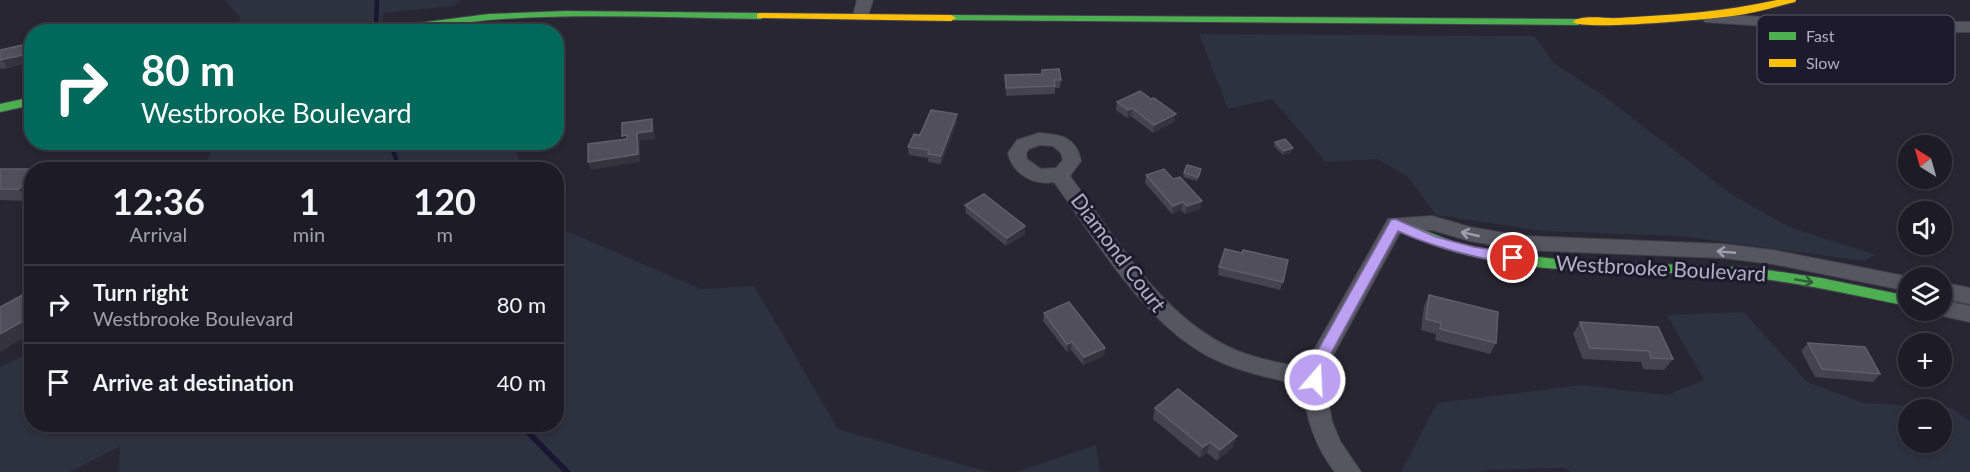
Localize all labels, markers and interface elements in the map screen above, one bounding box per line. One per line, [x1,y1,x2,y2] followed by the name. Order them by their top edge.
[1757,15,1955,84] legend
[1806,26,1835,45] text: Fast
[141,45,235,95] text: 80 m
[42,48,120,126] icon: right
[1806,53,1840,72] text: Slow
[141,96,412,129] text: Westbrooke Boulevard
[1898,135,1952,189] north arrow
[1898,135,1952,453] map controls
[112,179,205,223] text: 12:36
[299,179,320,223] text: 1
[413,179,476,223] text: 120
[1067,188,1172,317] street label: Diamond Court
[1898,201,1952,255] button: sound
[130,222,187,246] text: Arrival
[293,222,325,246] text: min
[436,222,453,246] text: m
[1460,227,1479,239] one-way arrow
[1487,232,1538,283] pin
[1496,241,1529,274] icon: arrive
[1717,246,1737,257] one-way arrow
[1555,250,1767,285] street label: Westbrooke Boulevard
[1898,267,1952,321] button: layers
[1794,275,1813,286] one-way arrow
[93,279,188,306] text: Turn right
[42,288,75,321] icon: right
[497,291,546,318] text: 80 m
[93,306,293,330] text: Westbrooke Boulevard
[1898,333,1952,387] button: +
[1283,348,1347,412] position arrow
[42,366,75,399] icon: arrive
[93,369,294,396] text: Arrive at destination
[497,369,546,396] text: 40 m
[1898,399,1952,453] button: −

